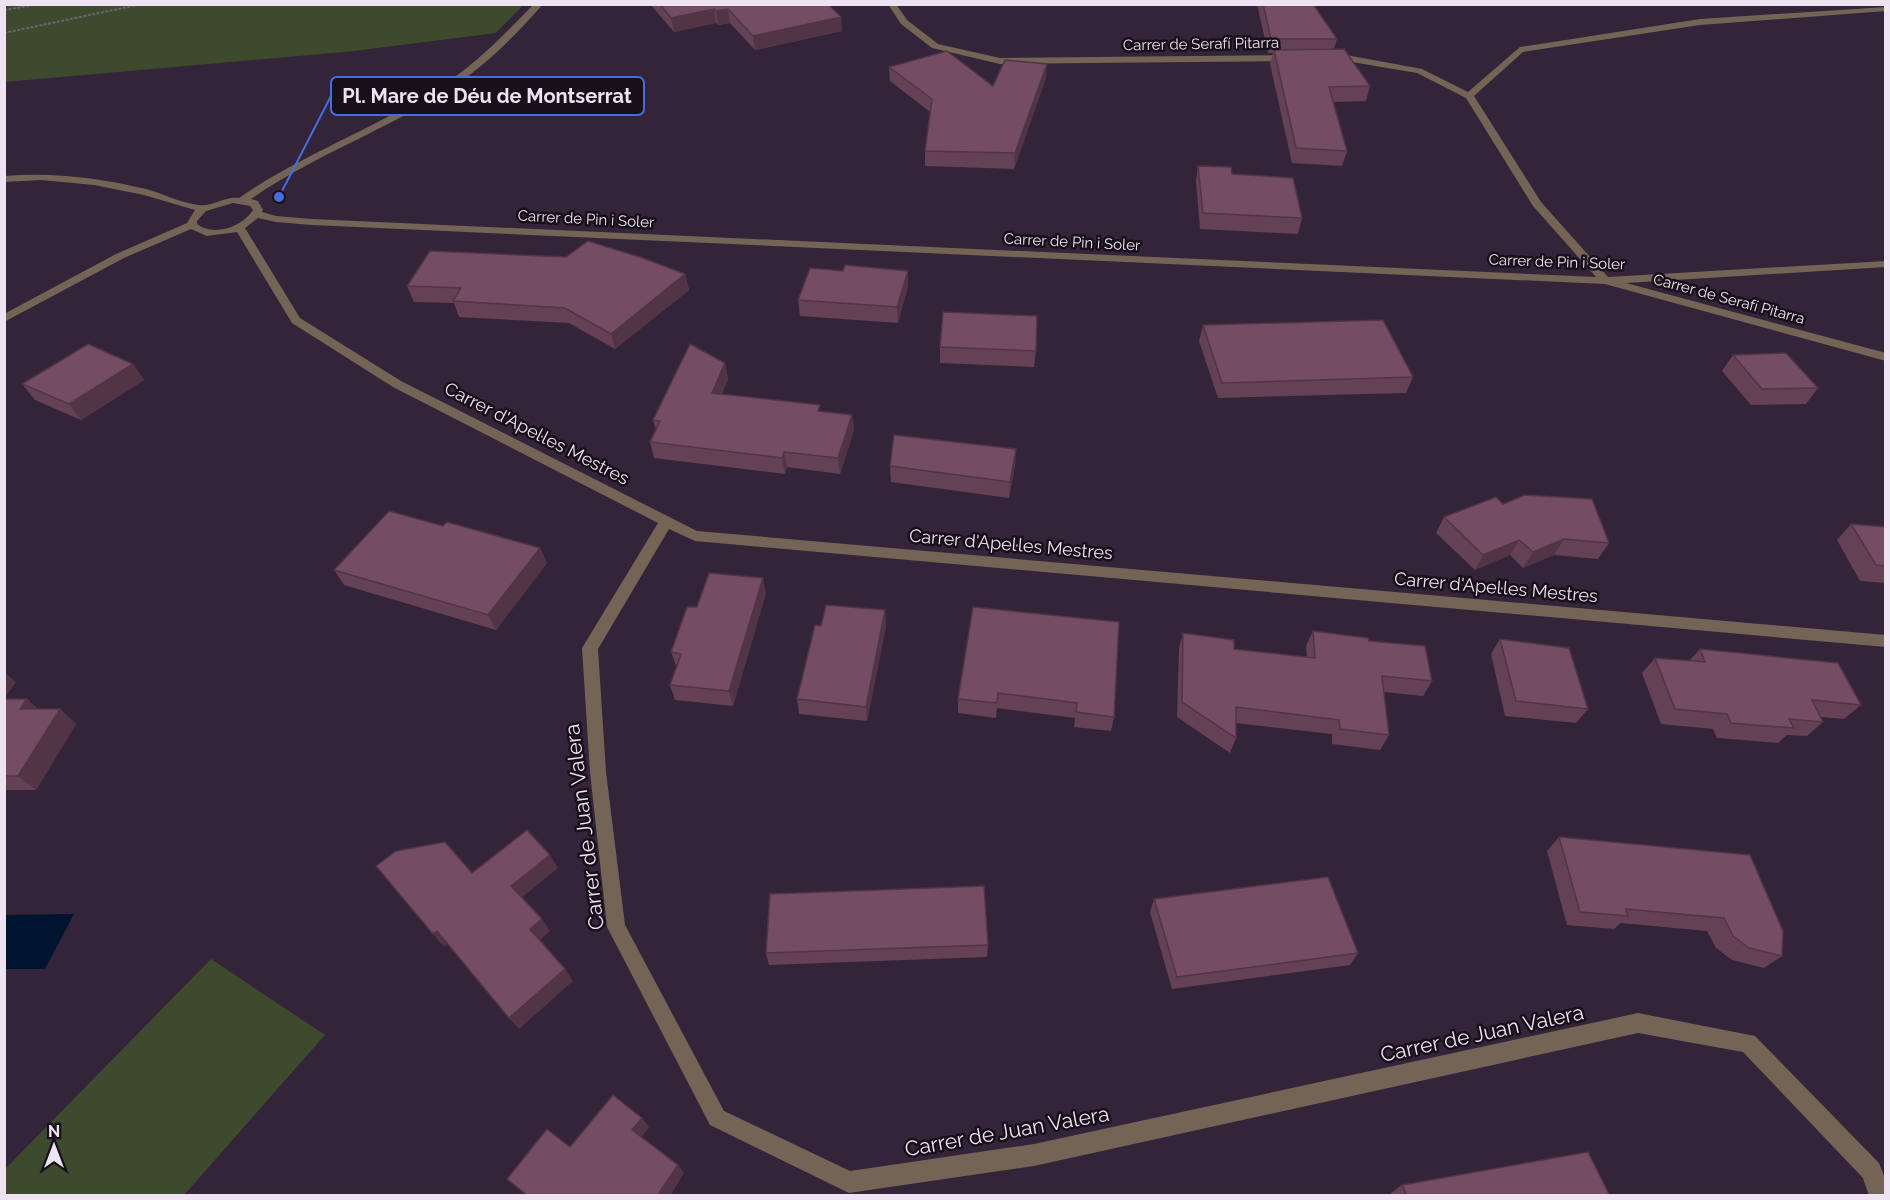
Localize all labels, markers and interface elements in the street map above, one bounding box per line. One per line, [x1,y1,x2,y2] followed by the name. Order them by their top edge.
[1123,34,1279,54] street label: Carrer de Serafí Pitarra
[331,77,644,115] callout: Pl. Mare de Déu de Montserrat
[342,84,632,108] text: Pl. Mare de Déu de Montserrat
[517,206,655,232] street label: Carrer de Pin i Soler
[1003,229,1141,255] street label: Carrer de Pin i Soler
[1488,251,1626,273] street label: Carrer de Pin i Soler
[1651,270,1807,328] street label: Carrer de Serafí Pitarra
[441,377,633,489] street label: Carrer d'Apel·les Mestres
[908,525,1114,563] street label: Carrer d'Apel·les Mestres
[1393,568,1599,606] street label: Carrer d'Apel·les Mestres
[559,723,609,931] street label: Carrer de Juan Valera
[1378,999,1586,1067] street label: Carrer de Juan Valera
[903,1101,1111,1161] street label: Carrer de Juan Valera
[24,1116,84,1176] north arrow
[48,1122,60,1141] text: N

